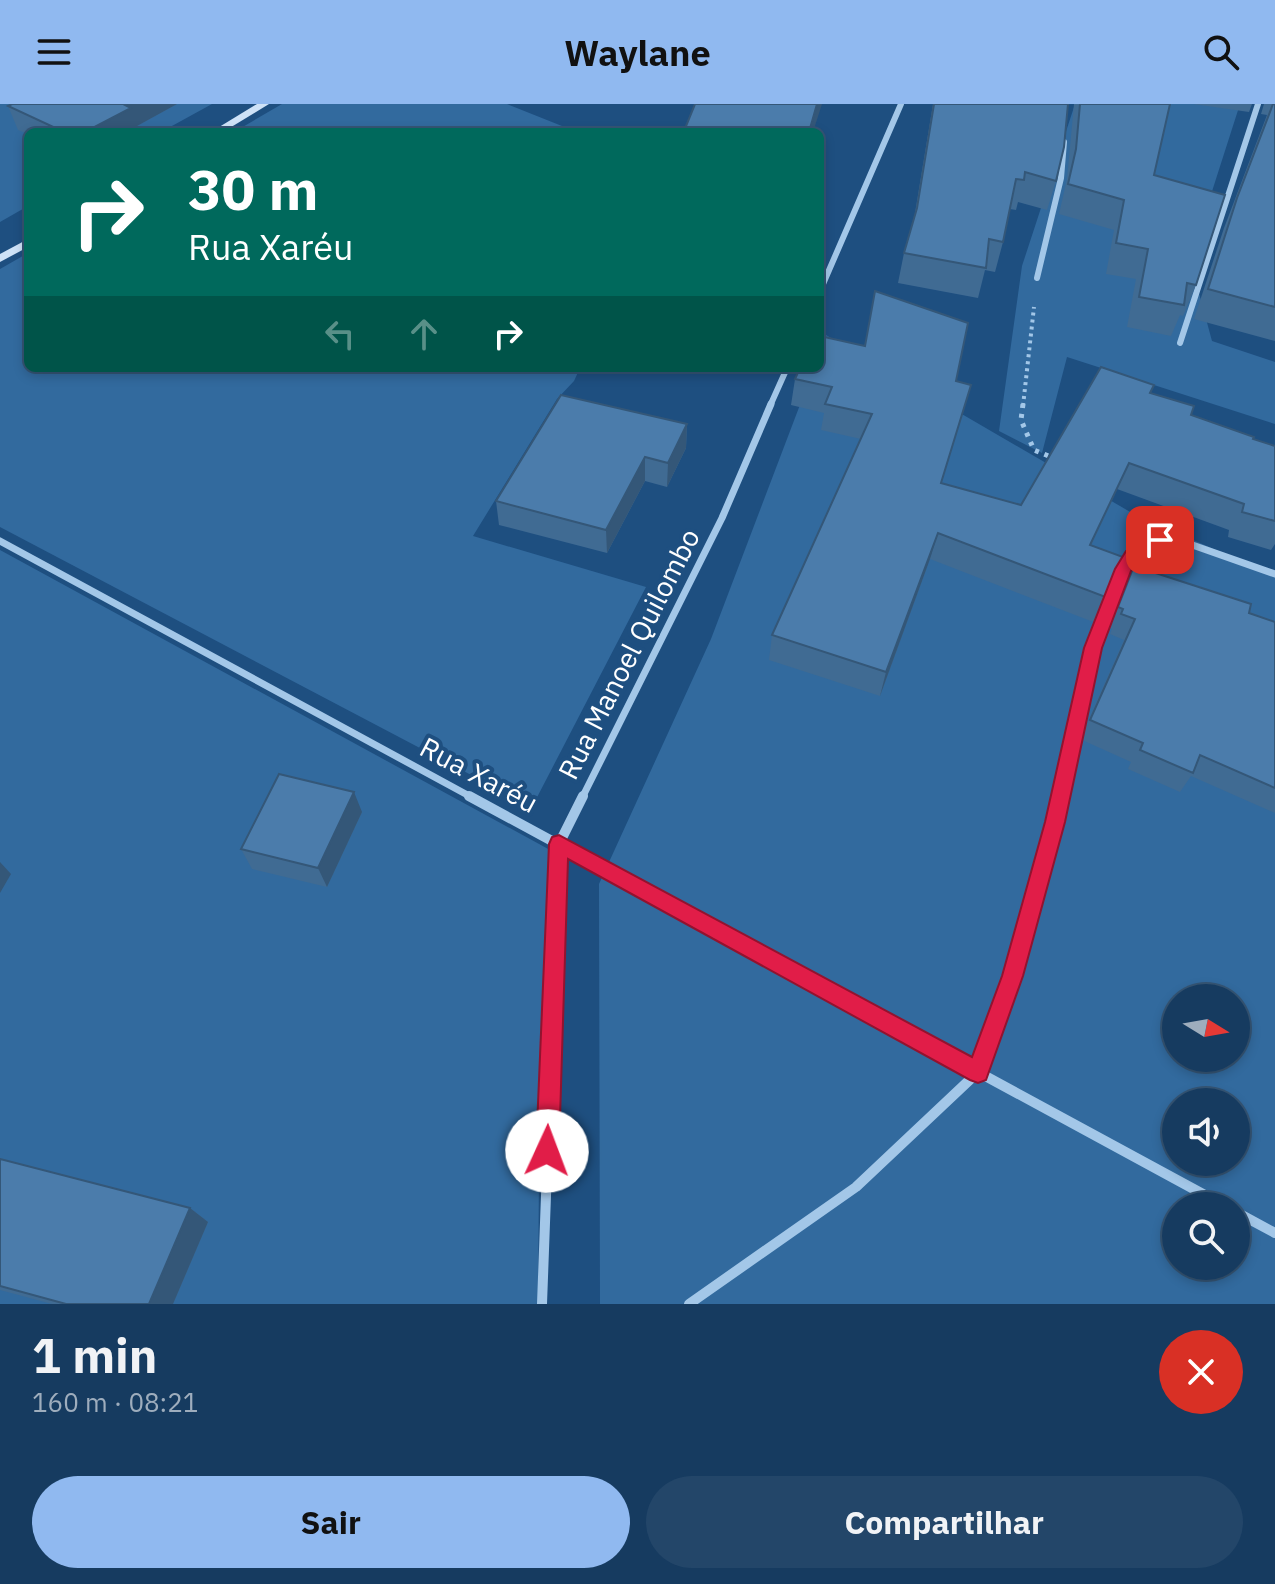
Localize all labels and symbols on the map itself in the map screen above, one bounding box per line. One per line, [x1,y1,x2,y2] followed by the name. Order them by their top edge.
[1126,506,1194,574] pin
[549,522,708,785] street label: Rua Manoel Quilombo
[414,728,545,821] street label: Rua Xaréu
[1162,984,1250,1072] north arrow
[505,1109,589,1193] position arrow

